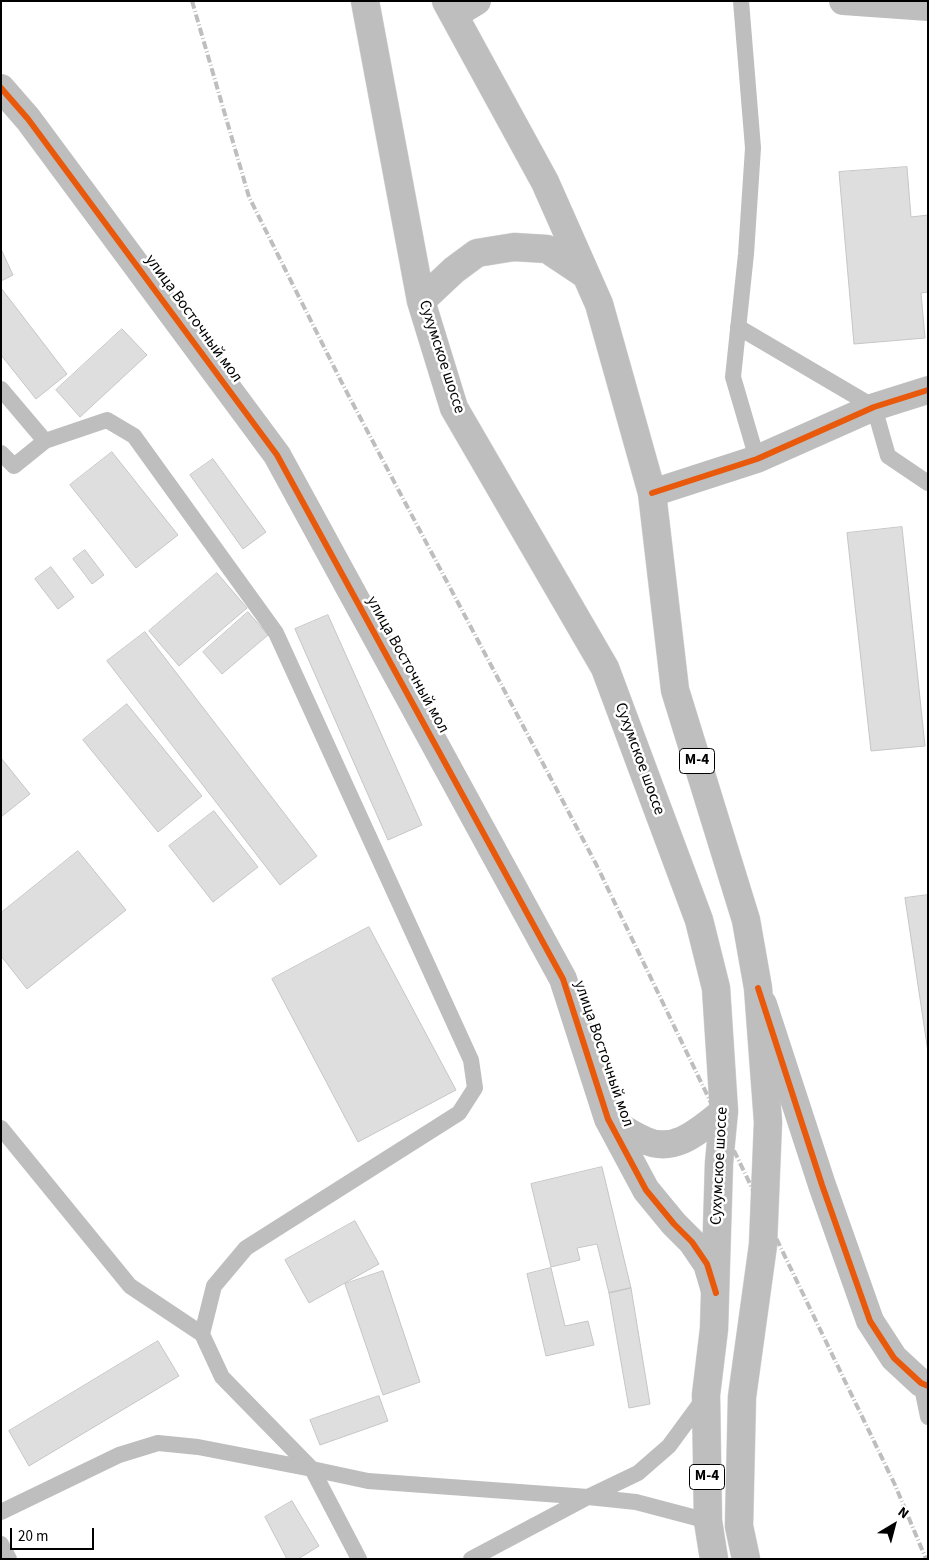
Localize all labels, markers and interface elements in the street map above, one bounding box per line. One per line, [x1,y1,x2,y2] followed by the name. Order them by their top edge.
[140,251,246,387] street label: улица Восточный мол
[414,298,468,416] street label: Сухумское шоссе
[361,593,453,737] street label: улица Восточный мол
[610,700,668,818] street label: Сухумское шоссе
[680,748,714,774] road number: М-4
[569,978,637,1130] street label: улица Восточный мол
[707,1107,733,1225] street label: Сухумское шоссе
[690,1464,724,1490] road number: М-4
[869,1500,919,1550] north arrow
[893,1502,913,1524] text: N
[12,1518,96,1550] scale bar
[18,1526,48,1547] text: 20 m

